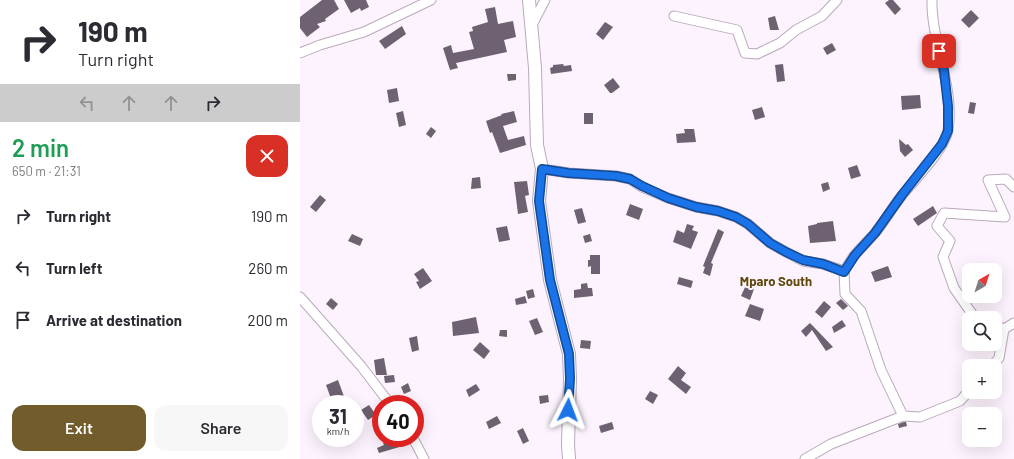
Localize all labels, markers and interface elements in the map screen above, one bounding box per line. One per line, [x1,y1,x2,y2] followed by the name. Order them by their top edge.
[78,14,148,48] text: 190 m
[12,16,64,68] icon: right
[922,34,956,68] pin
[928,40,950,62] icon: arrive
[78,48,154,70] text: Turn right
[76,92,98,114] icon: left
[118,92,140,114] icon: ahead
[160,92,182,114] icon: ahead
[202,92,224,114] icon: right
[12,133,69,162] text: 2 min
[246,135,288,177] button: close
[12,163,81,179] text: 650 m · 21:31
[12,205,34,227] icon: right
[46,207,111,225] text: Turn right
[251,207,288,225] text: 190 m
[12,257,34,279] icon: left
[46,259,102,277] text: Turn left
[248,259,288,277] text: 260 m
[962,263,1002,303] north arrow
[962,263,1002,447] map controls
[740,273,812,289] district label: Mparo South
[12,309,34,331] icon: arrive
[46,311,182,329] text: Arrive at destination
[248,311,288,329] text: 200 m
[962,311,1002,351] button: search
[962,359,1002,399] button: +
[547,389,589,431] position arrow
[372,395,424,447] speed limit sign: 40
[329,404,347,428] text: 31
[12,405,146,451] button: Exit
[154,405,288,451] button: Share
[962,407,1002,447] button: −
[327,425,349,437] text: km/h

